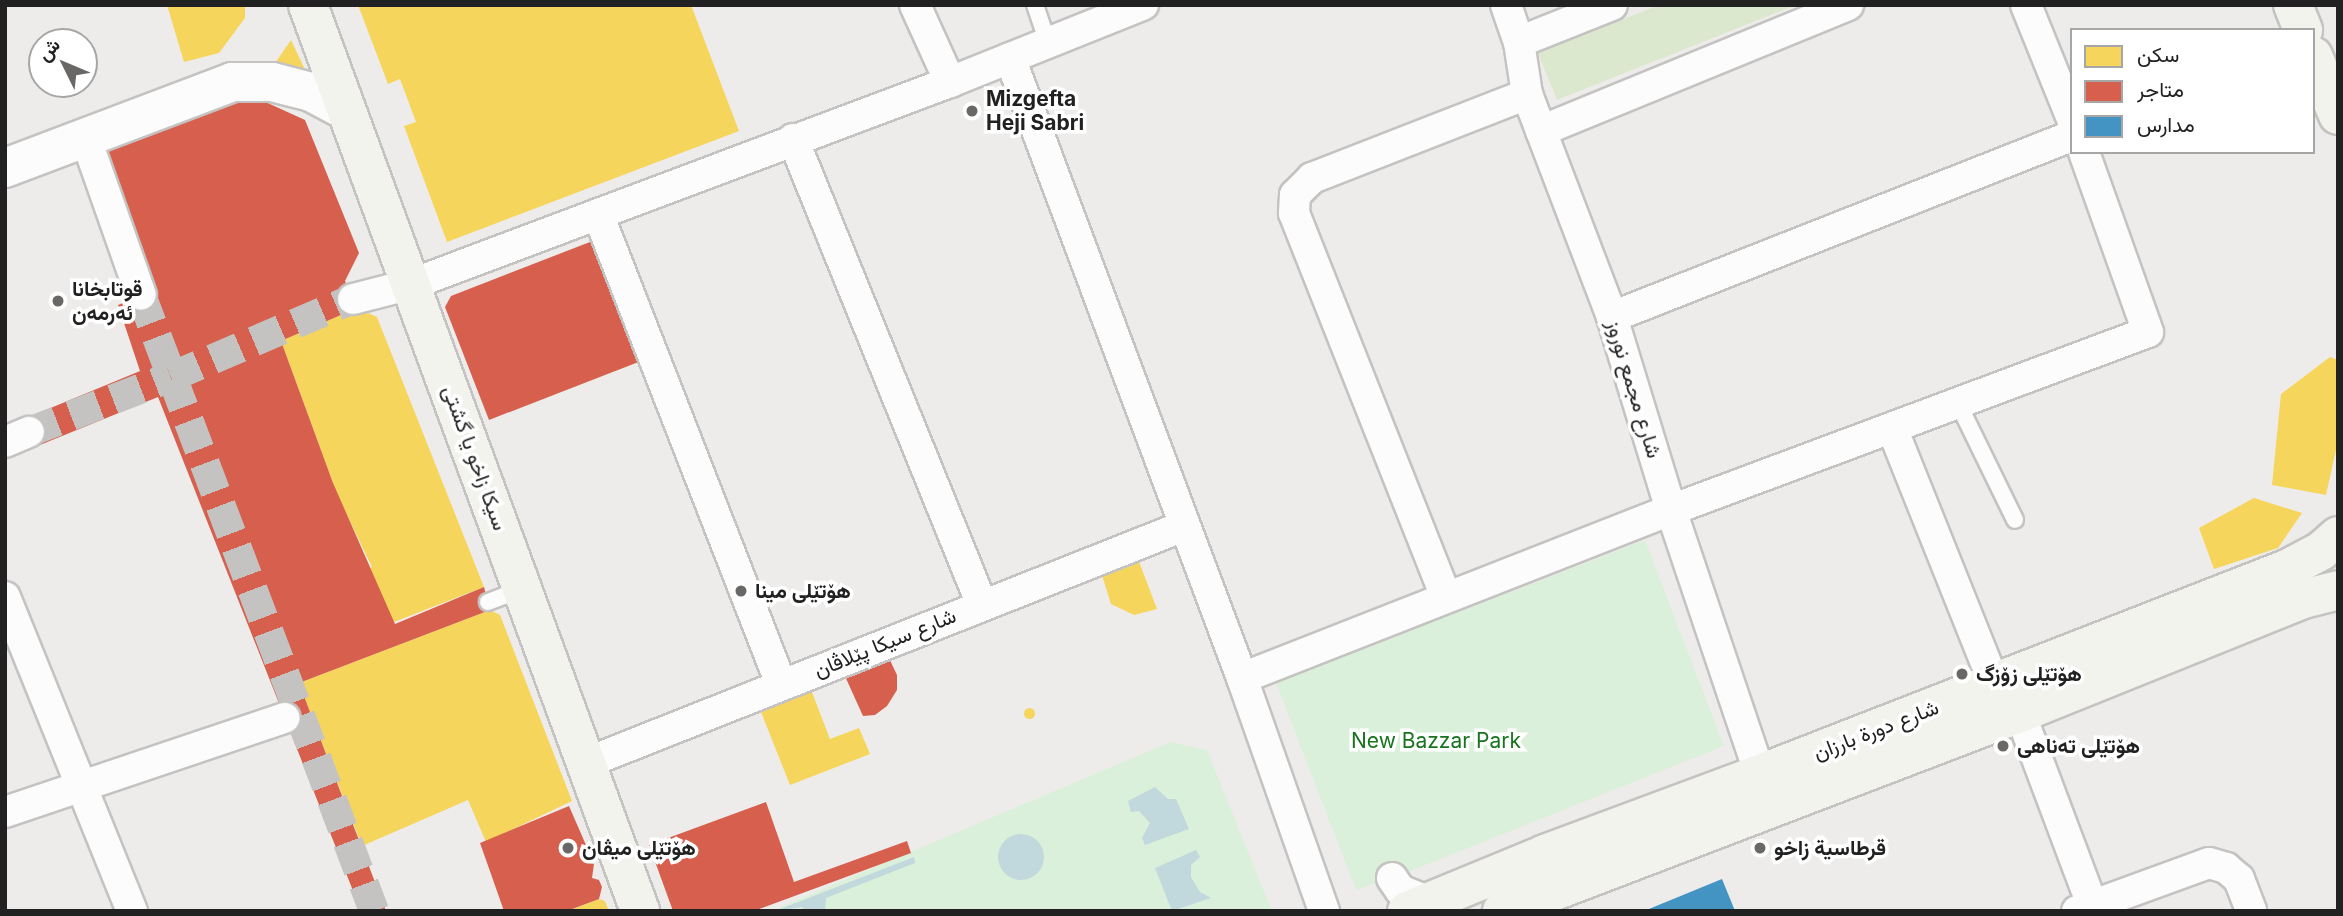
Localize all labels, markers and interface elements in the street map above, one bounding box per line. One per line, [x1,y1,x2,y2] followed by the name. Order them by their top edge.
[28,28,98,98] north arrow
[2070,28,2315,154] legend
[33,34,65,66] text: ش
[2137,42,2179,67] text: سكن
[2137,77,2184,102] text: متاجر
[986,86,1084,136] place label: Mizgefta Heji Sabri
[964,103,980,119] marker: Mizgefta Heji Sabri
[2137,112,2195,137] text: مدارس
[72,276,143,326] place label: قوتابخانا ئه‌رمه‌ن
[50,293,66,309] marker: قوتابخانا ئه‌رمه‌ن
[1601,317,1667,461] street label: شارع مجمع نوروز
[437,382,513,534] street label: سیکا زاخو یا گشتى
[755,578,851,604] place label: هۆتێلی مینا
[733,583,749,599] marker: هۆتێلی مینا
[810,603,960,683] street label: شارع سيكا پێلاڤان
[1976,661,2082,687] place label: هۆتێلی زۆزگ
[1954,666,1970,682] marker: هۆتێلی زۆزگ
[1810,695,1942,765] street label: شارع دورة بارزان
[1351,728,1521,754] park label: New Bazzar Park
[2017,733,2140,759] place label: هۆتێلی تەناهی
[1995,738,2011,754] marker: هۆتێلی تەناهی
[582,835,696,861] place label: هۆتێلی میڤان
[1774,835,1886,861] place label: قرطاسية زاخو
[560,840,576,856] marker: هۆتێلی میڤان
[1752,840,1768,856] marker: قرطاسية زاخو

